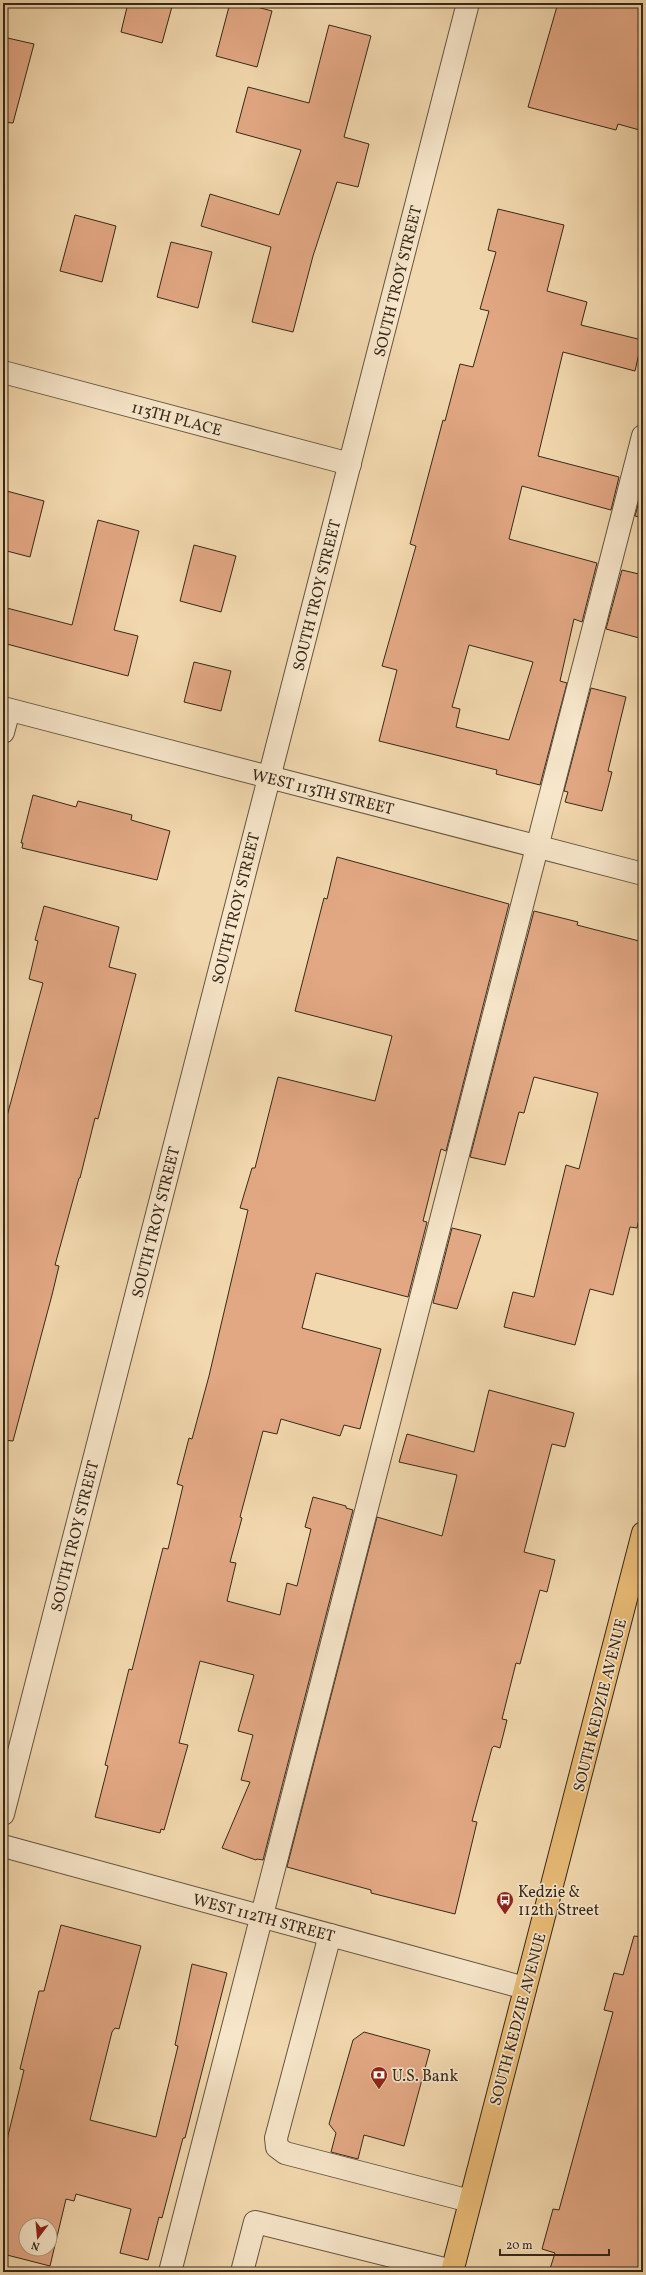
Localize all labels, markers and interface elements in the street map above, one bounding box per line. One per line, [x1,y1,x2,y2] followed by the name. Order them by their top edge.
[369,203,428,359] street label: SOUTH TROY STREET
[129,397,224,443] street label: 113TH PLACE
[288,517,347,673] street label: SOUTH TROY STREET
[249,765,396,821] street label: WEST 113TH STREET
[207,830,266,986] street label: SOUTH TROY STREET
[127,1144,186,1300] street label: SOUTH TROY STREET
[46,1458,105,1614] street label: SOUTH TROY STREET
[569,1616,633,1794] street label: SOUTH KEDZIE AVENUE
[518,1882,600,1922] place label: Kedzie & 112th Street
[190,1889,337,1948] street label: WEST 112TH STREET
[495,1890,515,1915] bus stop icon: Kedzie & 112th Street
[485,1931,553,2108] street label: SOUTH KEDZIE AVENUE
[369,2065,389,2090] bank icon: U.S. Bank
[392,2066,458,2088] place label: U.S. Bank
[18,2217,58,2257] north arrow
[500,2231,609,2257] scale bar
[30,2237,42,2253] text: N
[506,2238,533,2254] text: 20 m

